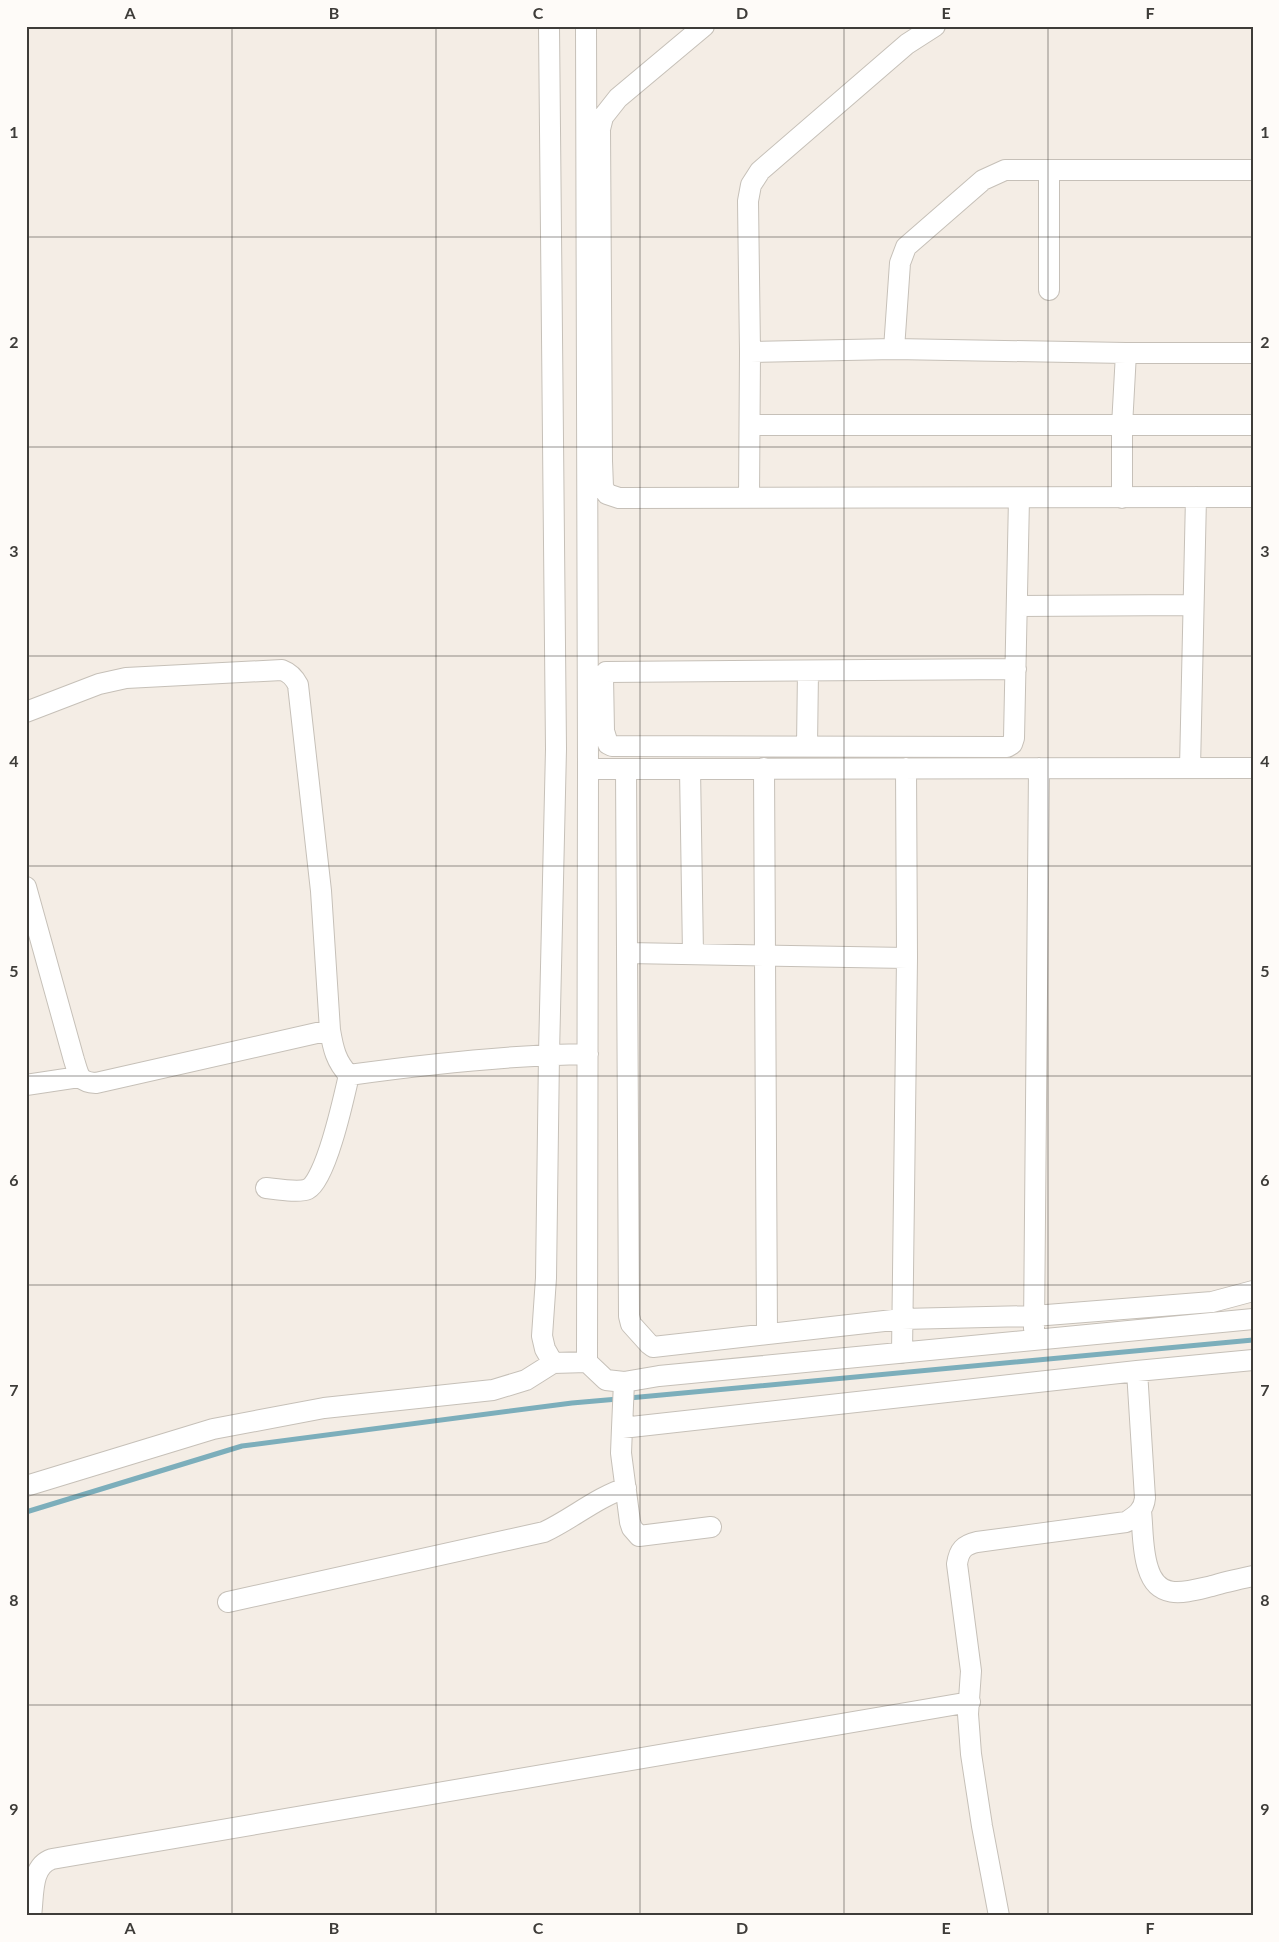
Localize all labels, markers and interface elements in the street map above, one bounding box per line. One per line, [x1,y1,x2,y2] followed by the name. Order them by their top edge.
[123,3,136,22] text: A
[329,3,339,22] text: B
[533,3,544,22] text: C
[736,3,748,22] text: D
[941,3,951,22] text: E
[1145,3,1155,22] text: F
[9,122,19,141] text: 1
[1260,122,1270,141] text: 1
[9,332,19,351] text: 2
[1260,332,1270,351] text: 2
[9,541,19,560] text: 3
[1260,541,1270,560] text: 3
[9,751,19,770] text: 4
[1260,751,1270,770] text: 4
[9,961,19,980] text: 5
[1260,961,1270,980] text: 5
[9,1170,19,1189] text: 6
[1260,1170,1270,1189] text: 6
[9,1380,19,1399] text: 7
[1260,1380,1270,1399] text: 7
[9,1590,19,1609] text: 8
[1260,1590,1270,1609] text: 8
[9,1799,19,1818] text: 9
[1260,1799,1270,1818] text: 9
[123,1918,136,1937] text: A
[329,1918,339,1937] text: B
[533,1918,544,1937] text: C
[736,1918,748,1937] text: D
[941,1918,951,1937] text: E
[1145,1918,1155,1937] text: F

